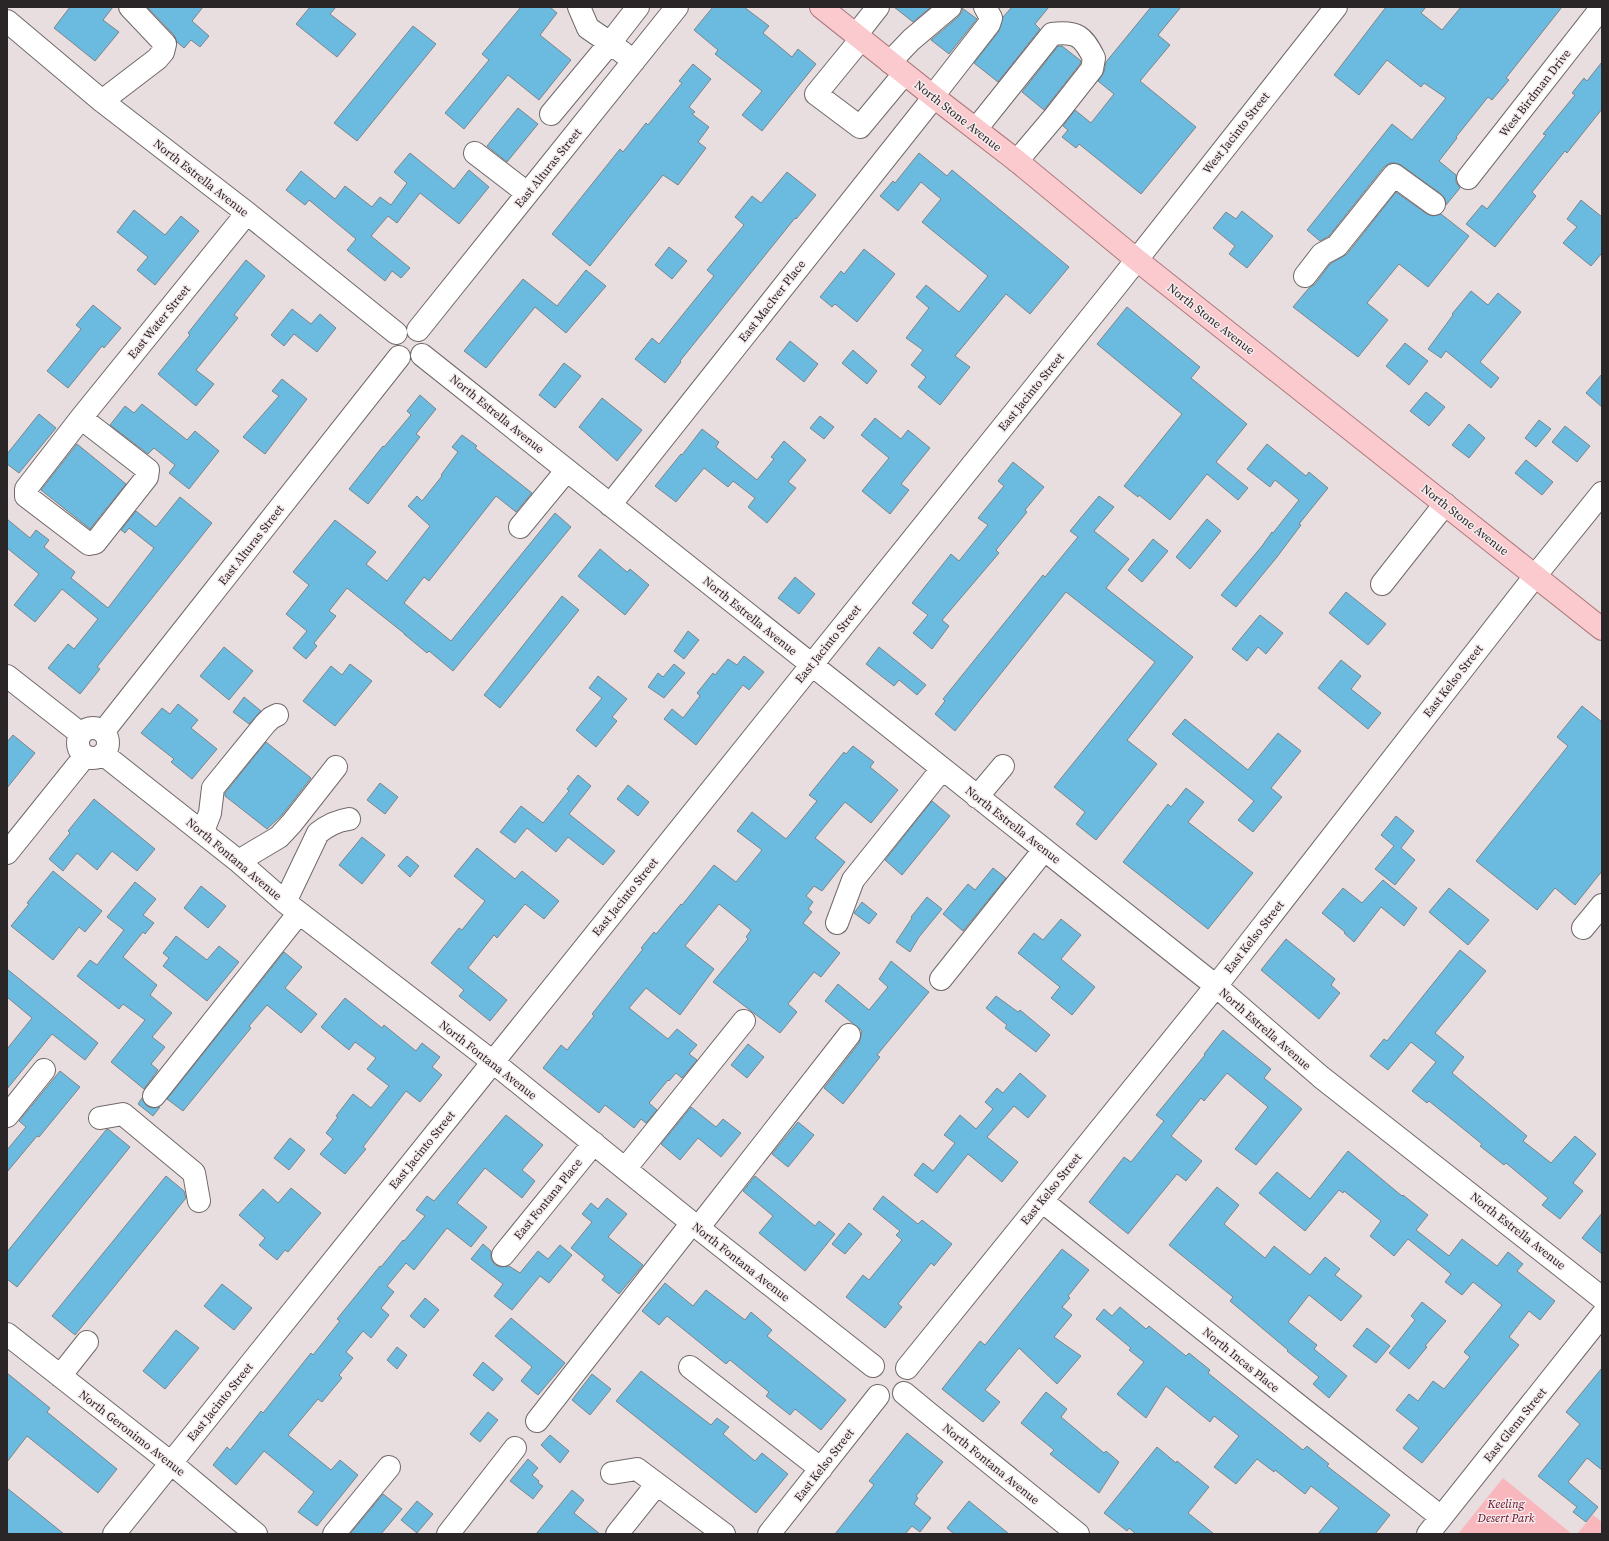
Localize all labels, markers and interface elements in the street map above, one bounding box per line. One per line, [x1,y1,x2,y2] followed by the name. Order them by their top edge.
[1496,46,1574,140] street label: West Birdman Drive
[911,77,1005,155] street label: North Stone Avenue
[1199,89,1273,177] street label: West Jacinto Street
[511,125,585,211] street label: East Alturas Street
[150,136,252,220] street label: North Estrella Avenue
[735,257,809,345] street label: East MacIver Place
[1164,280,1258,358] street label: North Stone Avenue
[124,282,194,362] street label: East Water Street
[994,349,1068,435] street label: East Jacinto Street
[446,371,548,457] street label: North Estrella Avenue
[1418,481,1512,559] street label: North Stone Avenue
[215,501,287,588] street label: East Alturas Street
[699,573,801,659] street label: North Estrella Avenue
[791,601,865,687] street label: East Jacinto Street
[1420,641,1487,721] street label: East Kelso Street
[962,783,1064,867] street label: North Estrella Avenue
[183,814,285,904] street label: North Fontana Avenue
[588,854,662,940] street label: East Jacinto Street
[1221,897,1288,977] street label: East Kelso Street
[1216,985,1314,1073] street label: North Estrella Avenue
[436,1017,540,1103] street label: North Fontana Avenue
[385,1107,459,1193] street label: East Jacinto Street
[1017,1150,1085,1228] street label: East Kelso Street
[510,1155,586,1243] street label: East Fontana Place
[1467,1189,1569,1273] street label: North Estrella Avenue
[689,1219,793,1305] street label: North Fontana Avenue
[1199,1324,1283,1396] street label: North Incas Place
[183,1359,257,1445] street label: East Jacinto Street
[1480,1384,1550,1466] street label: East Glenn Street
[76,1386,188,1480] street label: North Geronimo Avenue
[939,1420,1043,1508] street label: North Fontana Avenue
[791,1425,858,1505] street label: East Kelso Street
[1476,1496,1535,1526] park label: Keeling Desert Park

